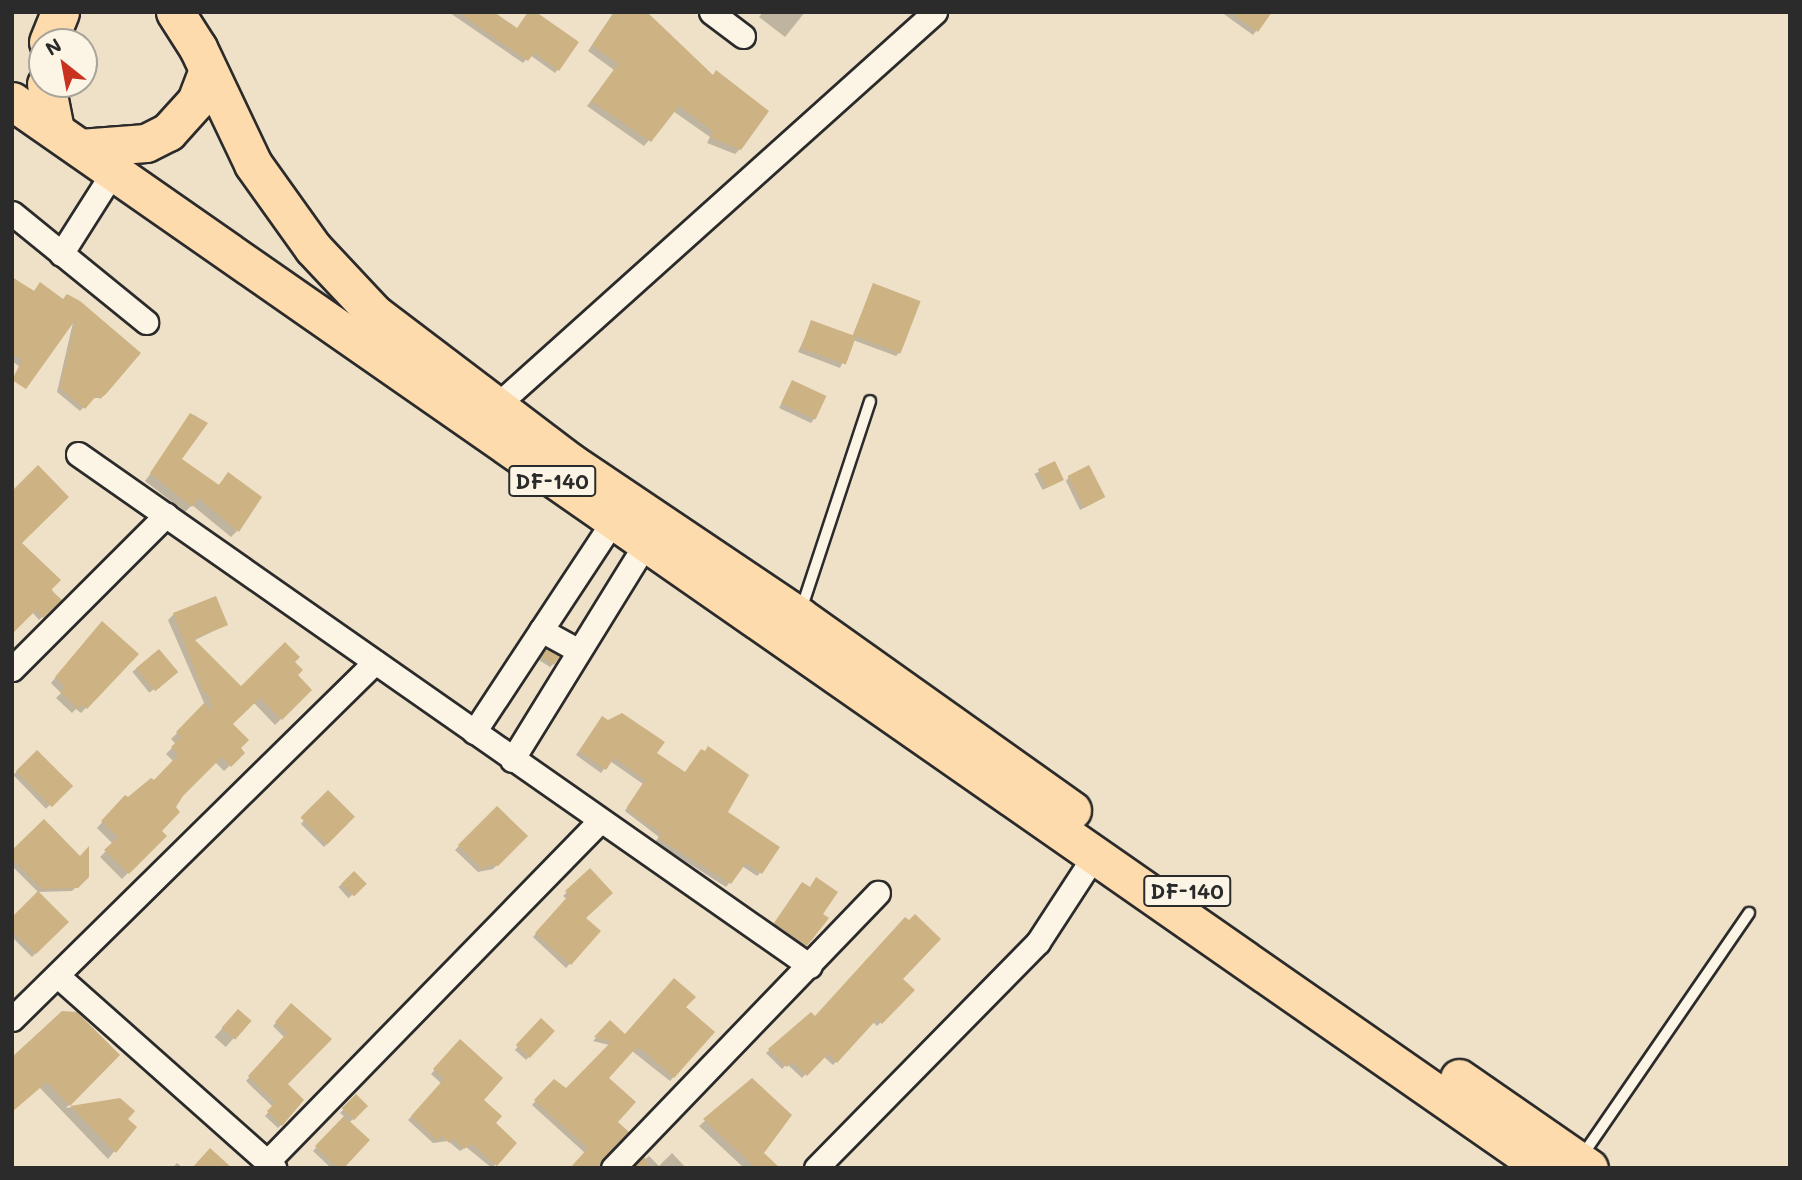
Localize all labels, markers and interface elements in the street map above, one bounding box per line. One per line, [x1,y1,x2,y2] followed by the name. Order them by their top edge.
[28,28,98,98] north arrow
[40,32,66,61] text: N
[508,463,596,498] road number: DF-140
[1143,874,1231,908] road number: DF-140

